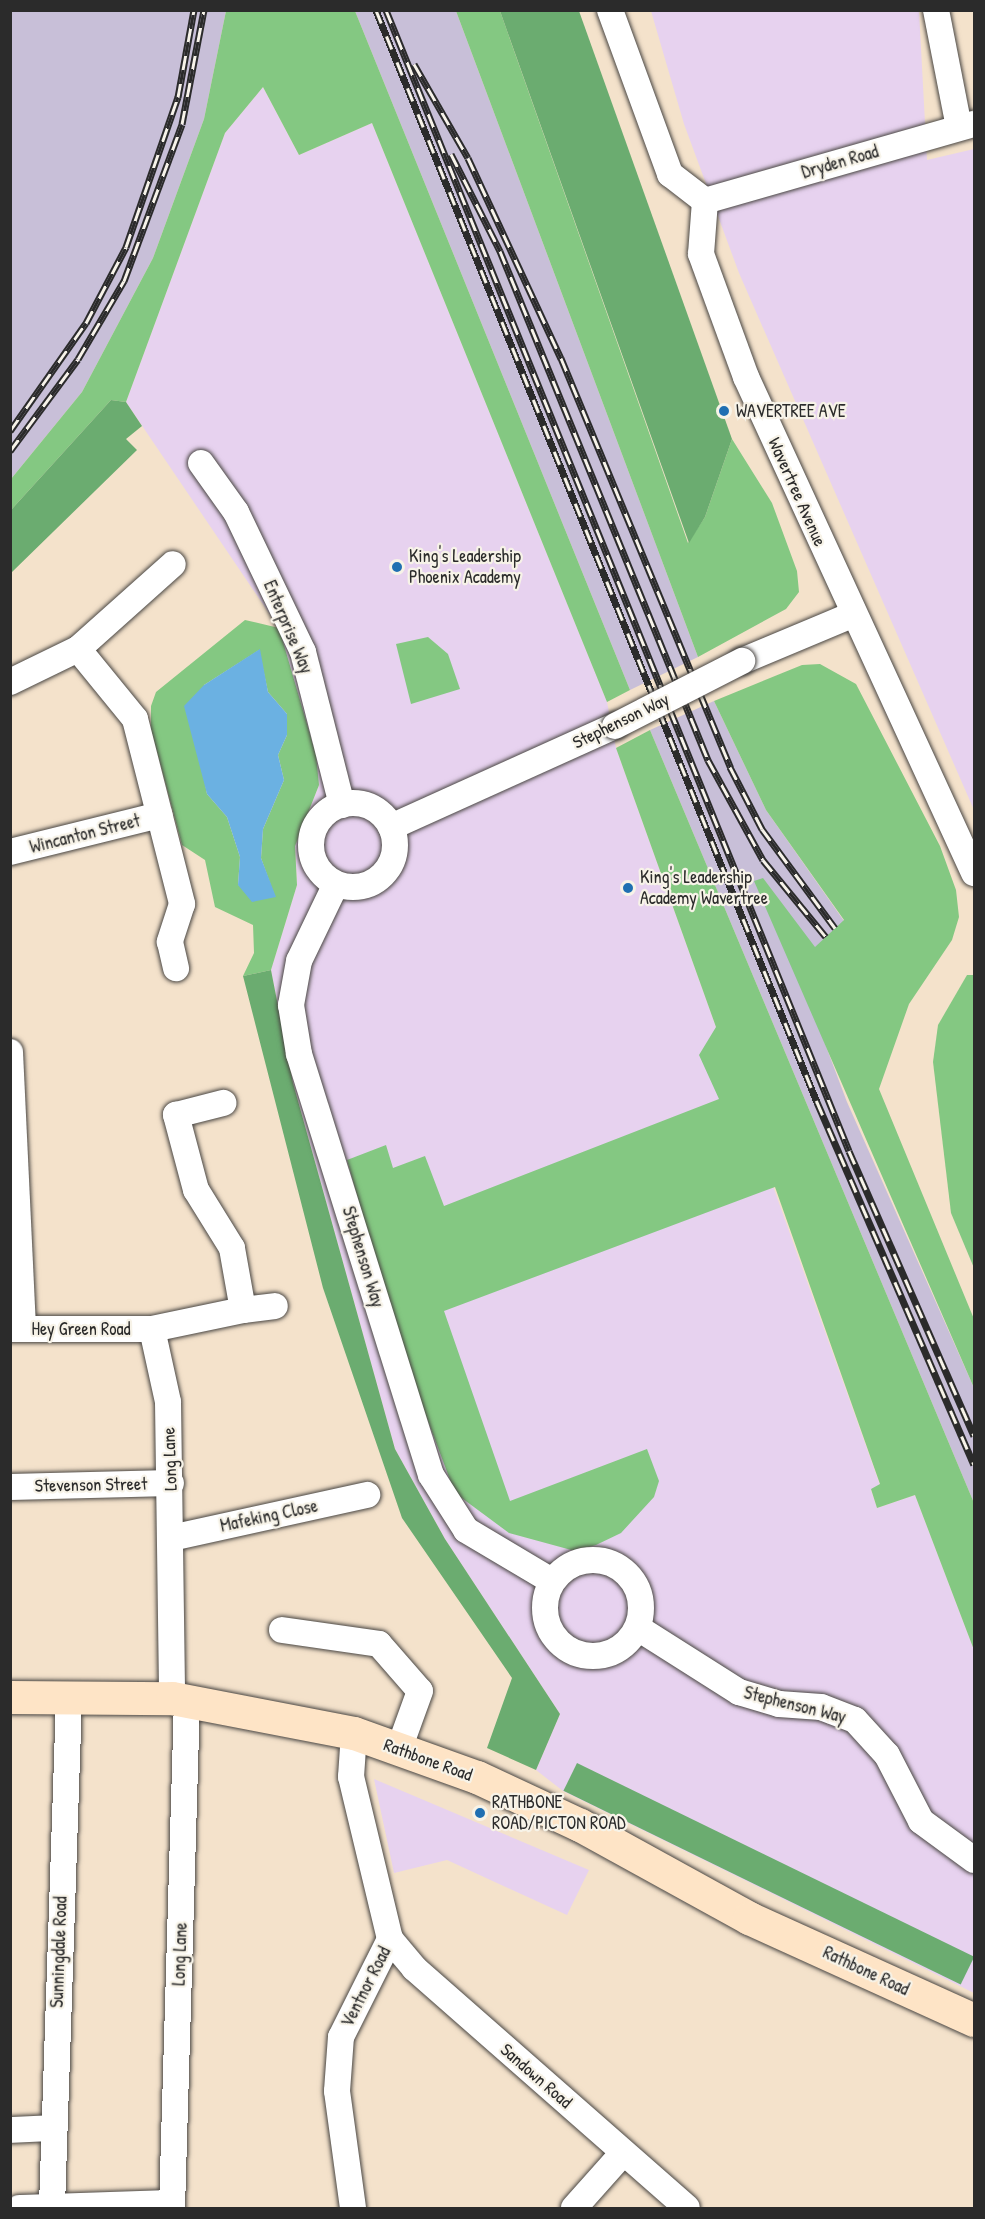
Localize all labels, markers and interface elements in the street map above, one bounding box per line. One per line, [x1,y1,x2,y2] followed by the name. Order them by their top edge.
[799,141,881,183] street label: Dryden Road
[736,400,846,422] place label: WAVERTREE AVE
[717,404,731,418] marker: WAVERTREE AVE
[763,434,831,550] street label: Wavertree Avenue
[409,546,521,588] place label: King's Leadership Phoenix Academy
[390,560,404,574] marker: King's Leadership Phoenix Academy
[259,577,317,677] street label: Enterprise Way
[569,688,673,754] street label: Stephenson Way
[28,810,142,858] street label: Wincanton Street
[640,867,768,910] place label: King's Leadership Academy Wavertree
[621,881,635,895] marker: King's Leadership Academy Wavertree
[337,1204,389,1310] street label: Stephenson Way
[31,1318,131,1340] street label: Hey Green Road
[158,1427,182,1491] street label: Long Lane
[35,1473,147,1497] street label: Stevenson Street
[218,1495,320,1537] street label: Mafeking Close
[742,1682,848,1728] street label: Stephenson Way
[381,1734,475,1786] street label: Rathbone Road
[492,1792,626,1834] place label: RATHBONE ROAD/PICTON ROAD
[473,1806,487,1820] marker: RATHBONE ROAD/PICTON ROAD
[46,1896,72,2008] street label: Sunningdale Road
[168,1922,192,1986] street label: Long Lane
[819,1942,913,2000] street label: Rathbone Road
[336,1943,396,2031] street label: Ventnor Road
[496,2039,576,2113] street label: Sandown Road

